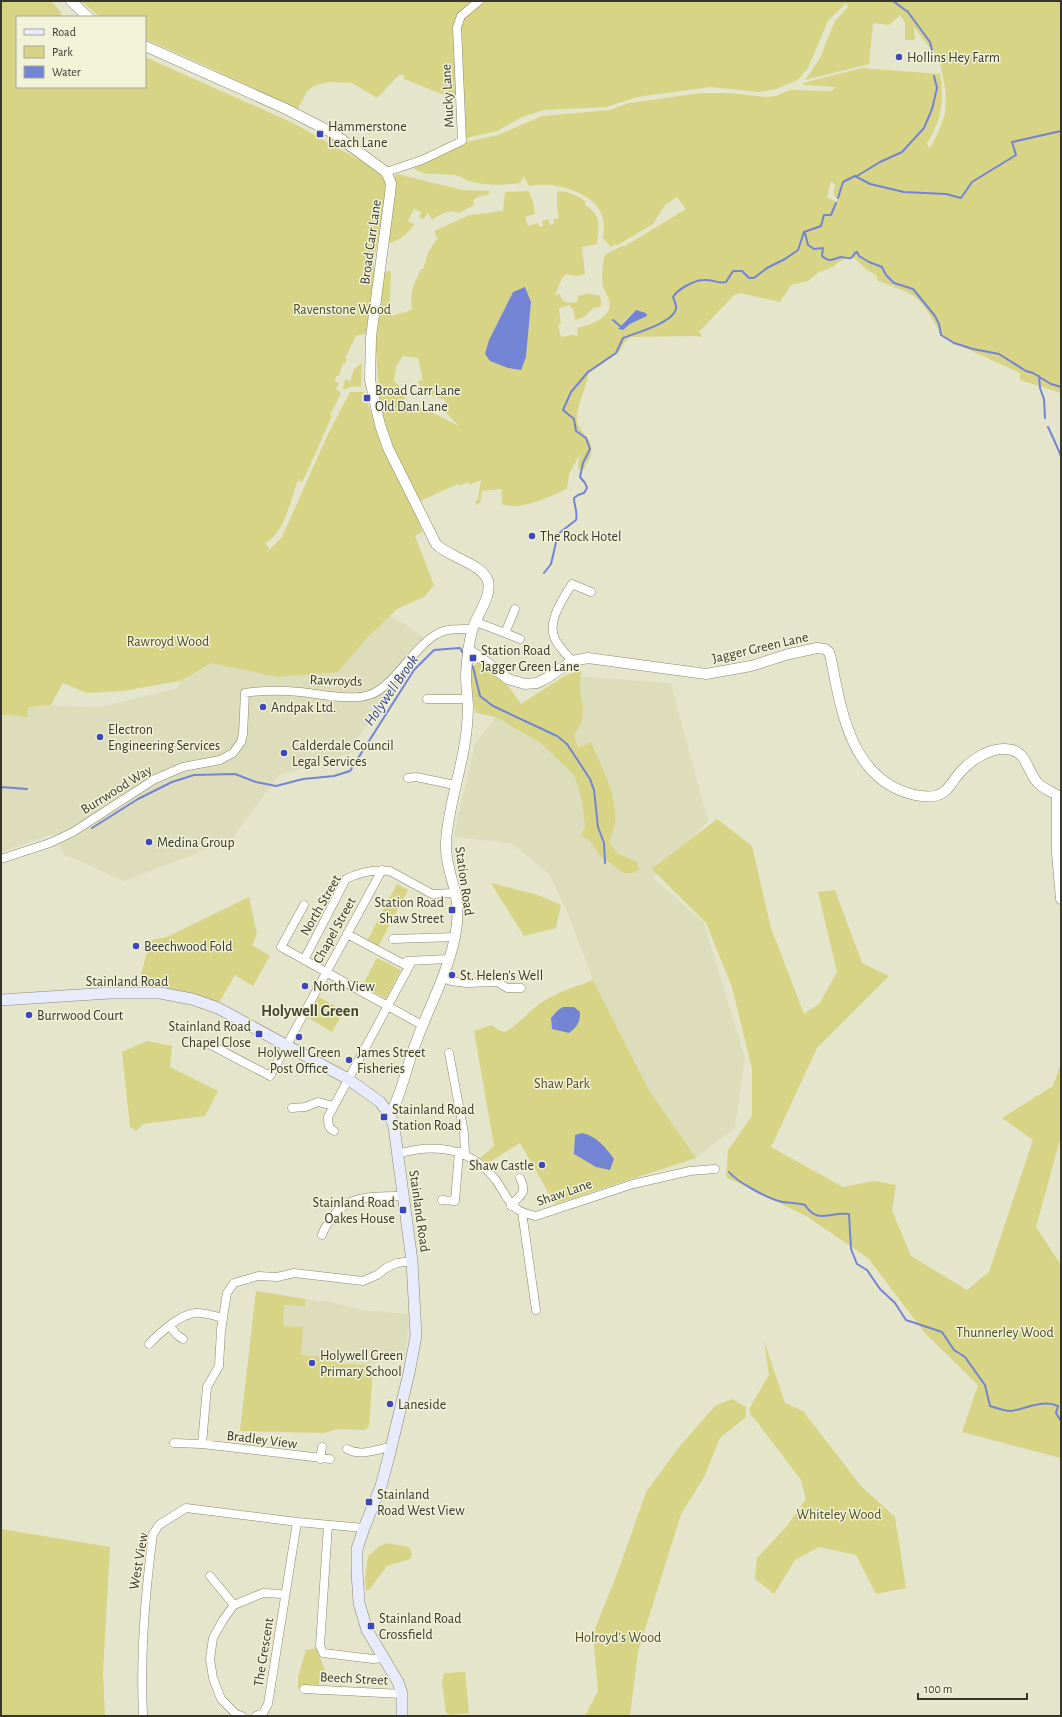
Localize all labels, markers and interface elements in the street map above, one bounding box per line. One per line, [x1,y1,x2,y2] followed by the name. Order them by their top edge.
[16,16,146,88] legend
[52,26,76,38] text: Road
[52,46,73,58] text: Park
[907,51,1000,65] place label: Hollins Hey Farm
[894,52,904,62] marker: Hollins Hey Farm
[439,64,457,128] street label: Mucky Lane
[52,66,81,78] text: Water
[328,120,407,150] place label: Hammerstone Leach Lane
[315,129,325,139] marker: Hammerstone Leach Lane
[358,199,384,285] street label: Broad Carr Lane
[293,303,391,317] park label: Ravenstone Wood
[375,384,461,414] place label: Broad Carr Lane Old Dan Lane
[362,393,372,403] marker: Broad Carr Lane Old Dan Lane
[540,530,621,544] place label: The Rock Hotel
[527,531,537,541] marker: The Rock Hotel
[711,630,810,666] street label: Jagger Green Lane
[127,635,209,649] park label: Rawroyd Wood
[481,644,579,674] place label: Station Road Jagger Green Lane
[362,652,421,728] water label: Holywell Brook
[468,653,478,663] marker: Station Road Jagger Green Lane
[309,673,363,689] street label: Rawroyds
[271,701,336,715] place label: Andpak Ltd.
[258,702,268,712] marker: Andpak Ltd.
[108,723,220,753] place label: Electron Engineering Services
[95,732,105,742] marker: Electron Engineering Services
[292,739,394,769] place label: Calderdale Council Legal Services
[279,748,289,758] marker: Calderdale Council Legal Services
[79,763,154,817] street label: Burrwood Way
[157,836,235,850] place label: Medina Group
[144,837,154,847] marker: Medina Group
[452,846,476,917] street label: Station Road
[298,872,344,938] street label: North Street
[311,895,359,966] street label: Chapel Street
[374,896,445,926] place label: Station Road Shaw Street
[447,905,457,915] marker: Station Road Shaw Street
[144,940,232,954] place label: Beechwood Fold
[131,941,141,951] marker: Beechwood Fold
[460,969,543,983] place label: St. Helen's Well
[447,970,457,980] marker: St. Helen's Well
[86,975,168,989] street label: Stainland Road
[313,980,375,994] place label: North View
[300,981,310,991] marker: North View
[261,1003,359,1020] district label: Holywell Green
[37,1009,124,1023] place label: Burrwood Court
[24,1010,34,1020] marker: Burrwood Court
[168,1020,251,1050] place label: Stainland Road Chapel Close
[254,1029,264,1039] marker: Stainland Road Chapel Close
[294,1032,304,1042] marker: Holywell Green Post Office
[257,1046,341,1076] place label: Holywell Green Post Office
[357,1046,426,1076] place label: James Street Fisheries
[344,1055,354,1065] marker: James Street Fisheries
[534,1077,591,1091] park label: Shaw Park
[392,1103,475,1133] place label: Stainland Road Station Road
[379,1112,389,1122] marker: Stainland Road Station Road
[469,1159,534,1173] place label: Shaw Castle
[537,1160,547,1170] marker: Shaw Castle
[406,1169,432,1253] street label: Stainland Road
[535,1177,594,1209] street label: Shaw Lane
[312,1196,395,1226] place label: Stainland Road Oakes House
[398,1205,408,1215] marker: Stainland Road Oakes House
[956,1326,1054,1340] park label: Thunnerley Wood
[320,1349,403,1379] place label: Holywell Green Primary School
[307,1358,317,1368] marker: Holywell Green Primary School
[398,1398,446,1412] place label: Laneside
[385,1399,395,1409] marker: Laneside
[226,1429,298,1451] street label: Bradley View
[377,1488,465,1518] place label: Stainland Road West View
[364,1497,374,1507] marker: Stainland Road West View
[797,1508,881,1522] park label: Whiteley Wood
[127,1531,151,1591] street label: West View
[379,1612,462,1642] place label: Stainland Road Crossfield
[252,1616,276,1688] street label: The Crescent
[366,1621,376,1631] marker: Stainland Road Crossfield
[575,1631,661,1645] park label: Holroyd's Wood
[320,1670,389,1688] street label: Beech Street
[918,1675,1027,1701] scale bar
[924,1683,952,1695] text: 100 m

